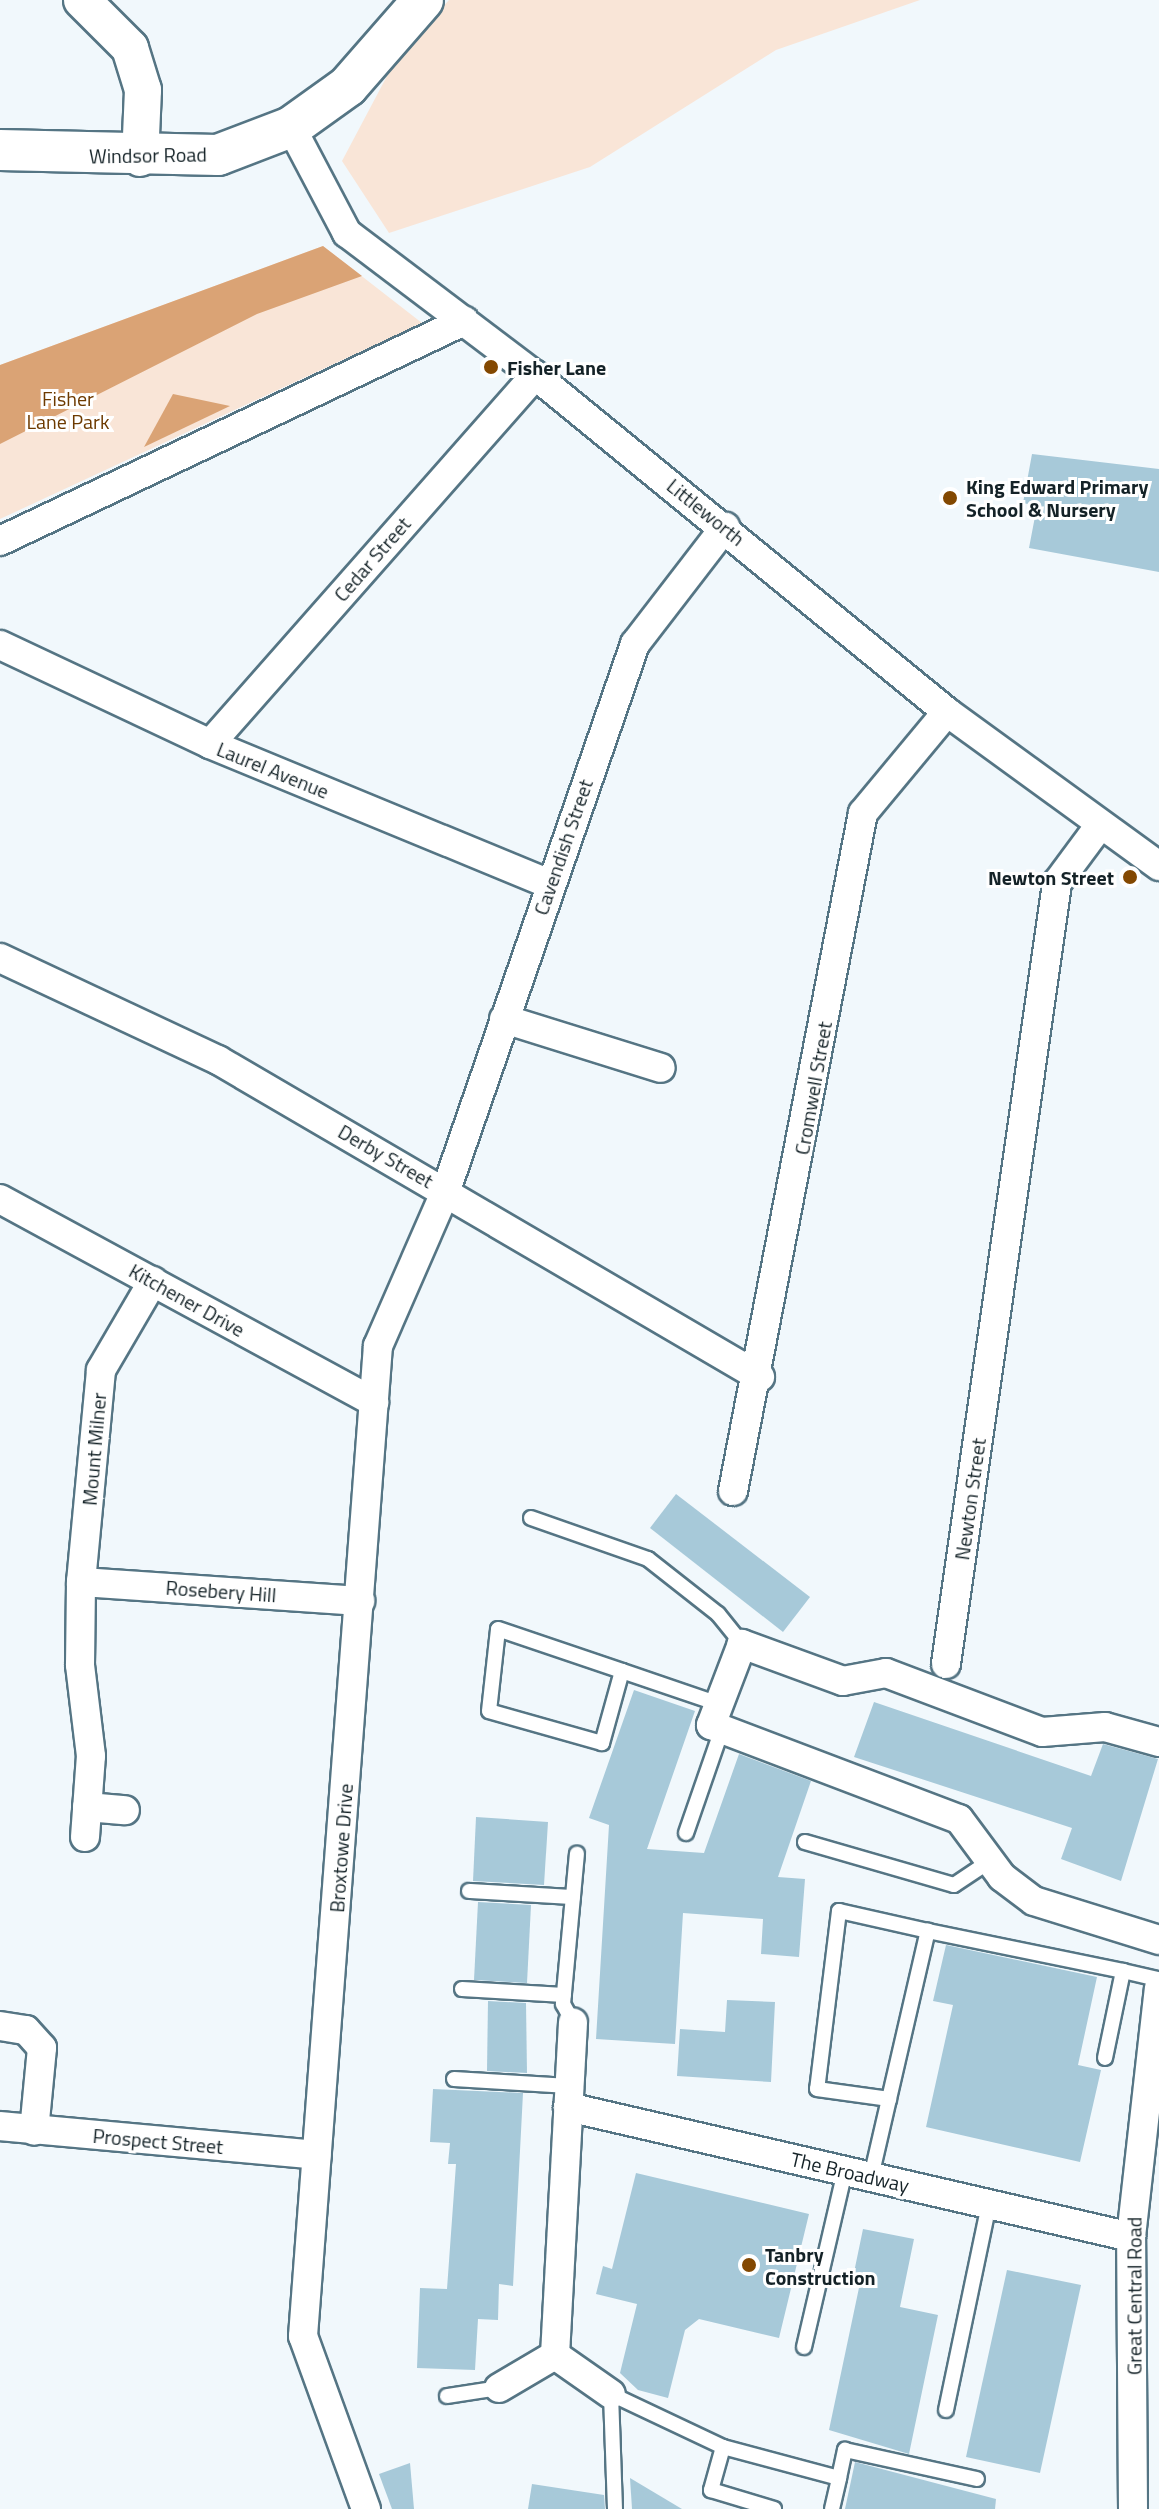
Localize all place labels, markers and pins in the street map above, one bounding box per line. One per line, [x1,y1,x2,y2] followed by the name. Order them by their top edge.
[507,355,606,379] place label: Fisher Lane
[482,358,500,376] marker: Fisher Lane
[966,474,1148,521] place label: King Edward Primary School & Nursery
[941,489,959,507] marker: King Edward Primary School & Nursery
[988,865,1114,889] place label: Newton Street
[1121,868,1139,886] marker: Newton Street
[765,2242,876,2289] place label: Tanbry Construction
[740,2256,758,2274] marker: Tanbry Construction

